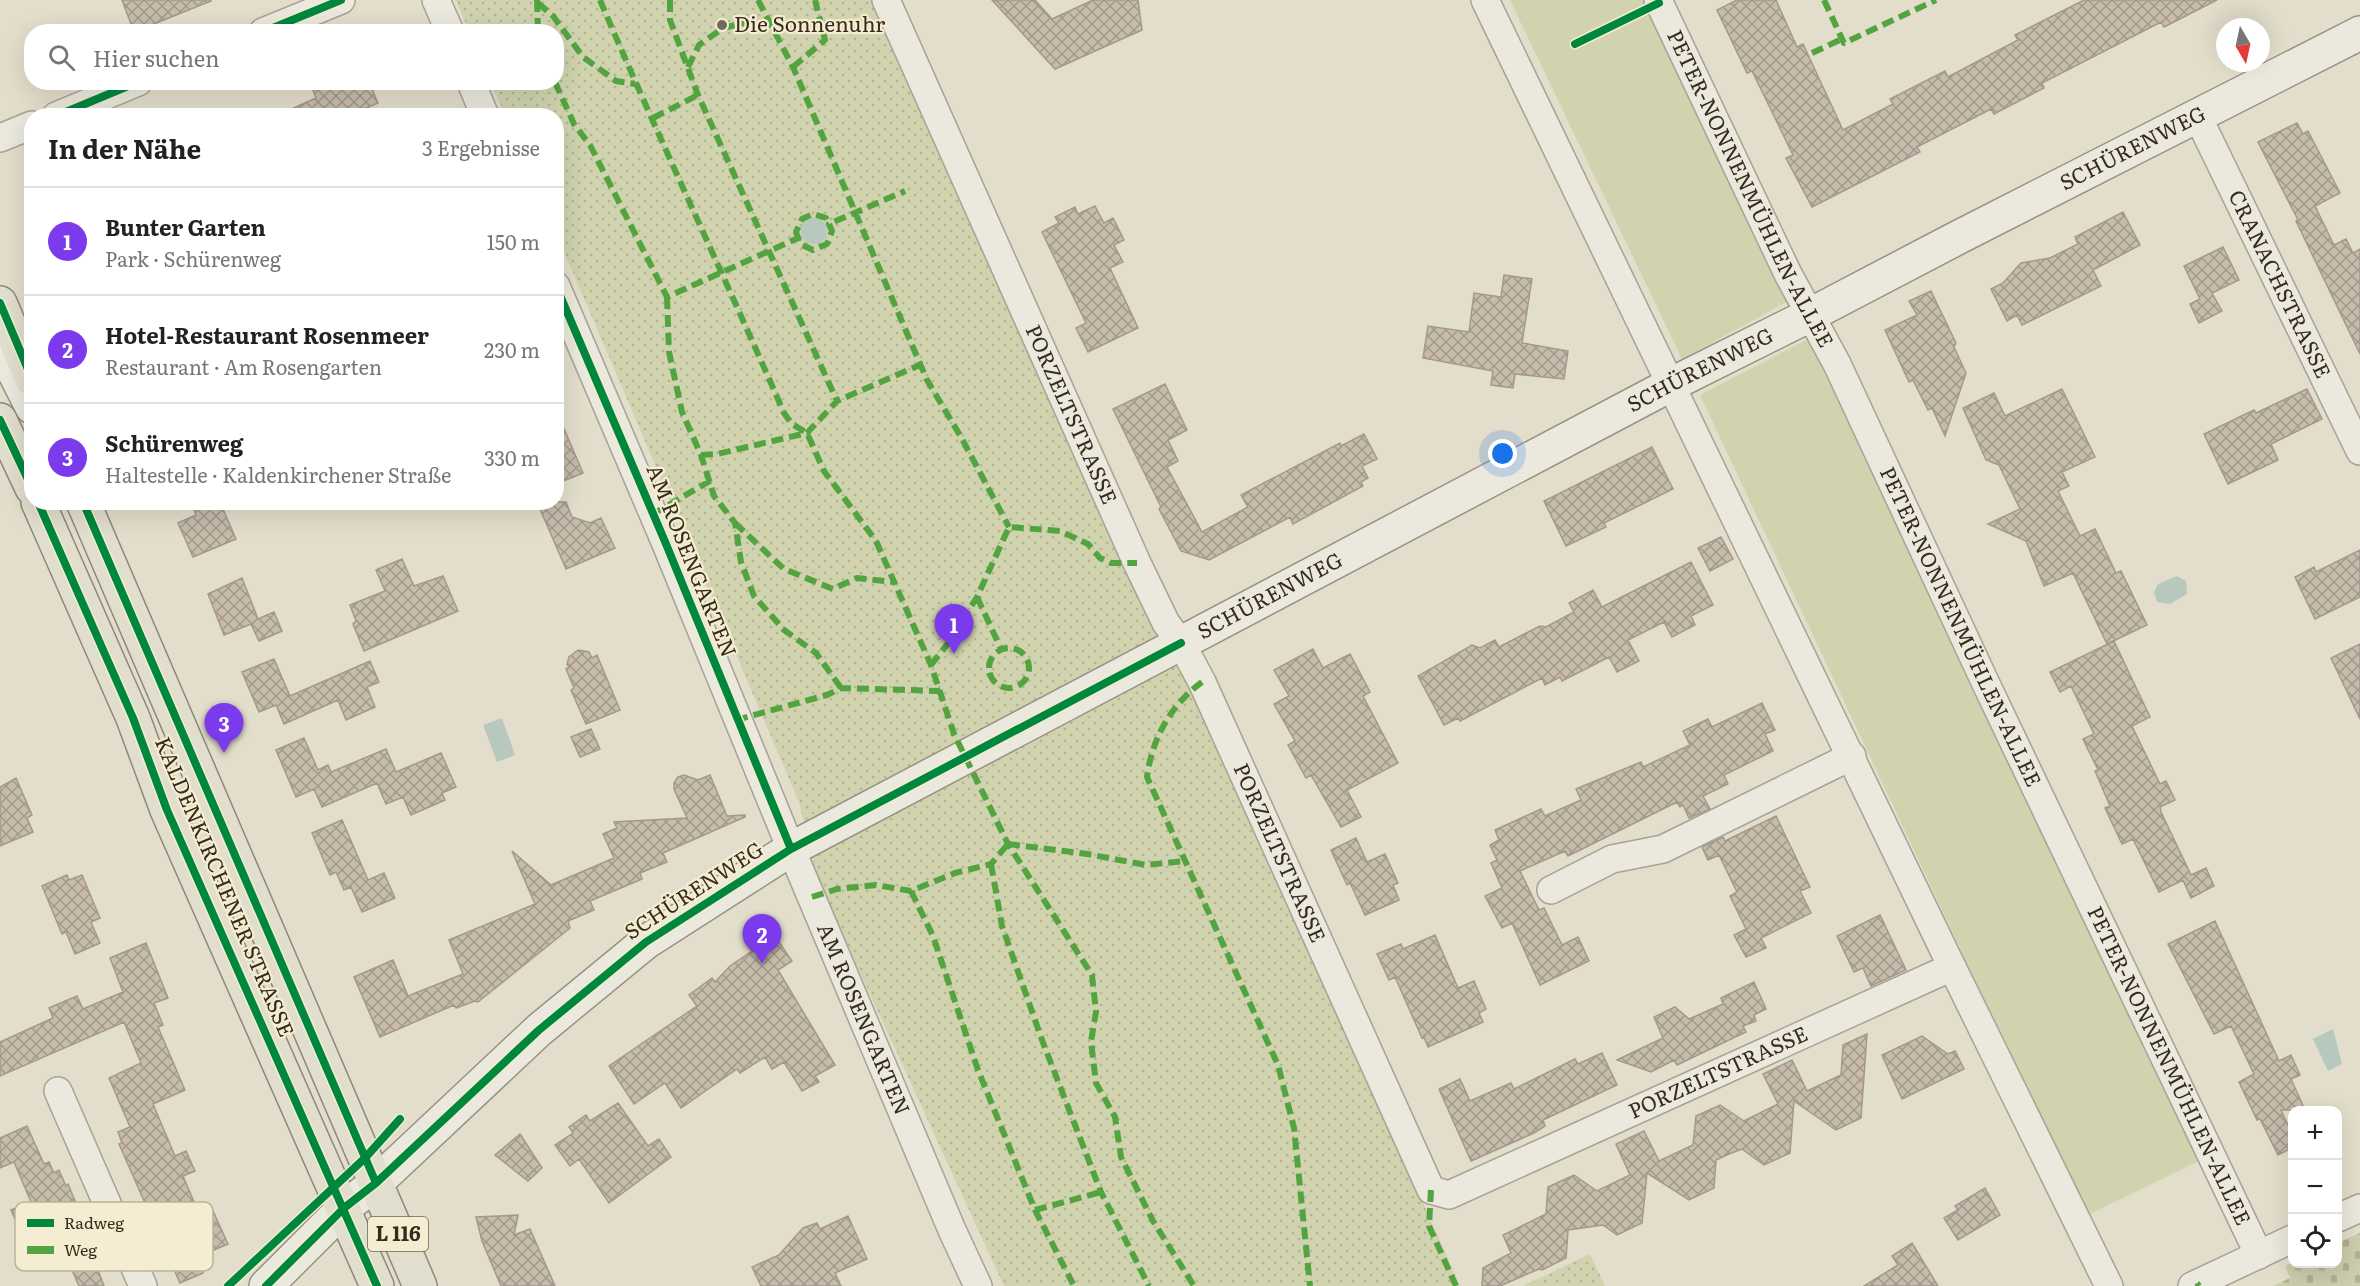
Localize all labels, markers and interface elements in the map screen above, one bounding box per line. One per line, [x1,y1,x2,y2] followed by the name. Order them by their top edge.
[734,7,885,38] place label: Die Sonnenuhr
[715,18,729,32] marker: Die Sonnenuhr
[2216,18,2270,72] north arrow
[24,24,564,90] search box
[1661,24,1843,352] street label: PETER-NONNENMÜHLEN-ALLEE
[45,41,78,74] icon: search
[93,41,220,74] text: Hier suchen
[2053,96,2210,196] street label: SCHÜRENWEG
[48,128,201,167] text: In der Nähe
[422,132,540,162] text: 3 Ergebnisse
[2223,184,2340,383] street label: CRANACHSTRASSE
[105,210,266,243] text: Bunter Garten
[63,226,72,256] text: 1
[487,226,540,256] text: 150 m
[105,243,281,273] text: Park · Schürenweg
[105,318,429,351] text: Hotel-Restaurant Rosenmeer
[1621,318,1778,418] street label: SCHÜRENWEG
[1020,319,1127,508] street label: PORZELTSTRASSE
[62,334,73,364] text: 2
[484,334,540,364] text: 230 m
[105,351,382,381] text: Restaurant · Am Rosengarten
[105,426,243,459] text: Schürenweg
[1488,439,1517,468] your location
[62,442,73,472] text: 3
[484,442,540,472] text: 330 m
[105,459,451,489] text: Haltestelle · Kaldenkirchener Straße
[640,459,746,661] street label: AM ROSENGARTEN
[1874,461,2051,791] street label: PETER-NONNENMÜHLEN-ALLEE
[1191,543,1347,645] street label: SCHÜRENWEG
[934,604,974,654] pin: 1
[204,704,244,753] pin: 3
[149,731,304,1041] street label: KALDENKIRCHENER STRASSE
[1227,757,1335,947] street label: PORZELTSTRASSE
[617,832,768,945] street label: SCHÜRENWEG
[2081,900,2260,1230] street label: PETER-NONNENMÜHLEN-ALLEE
[742,914,782,964] pin: 2
[811,918,920,1119] street label: AM ROSENGARTEN
[1623,1017,1812,1125] street label: PORZELTSTRASSE
[2288,1106,2342,1268] map controls
[2288,1106,2342,1160] button: +
[2288,1160,2342,1214] button: −
[15,1202,213,1271] legend
[64,1210,124,1234] text: Radweg
[2288,1214,2342,1268] button: locate
[368,1217,428,1251] road number: L 116
[64,1237,97,1261] text: Weg

